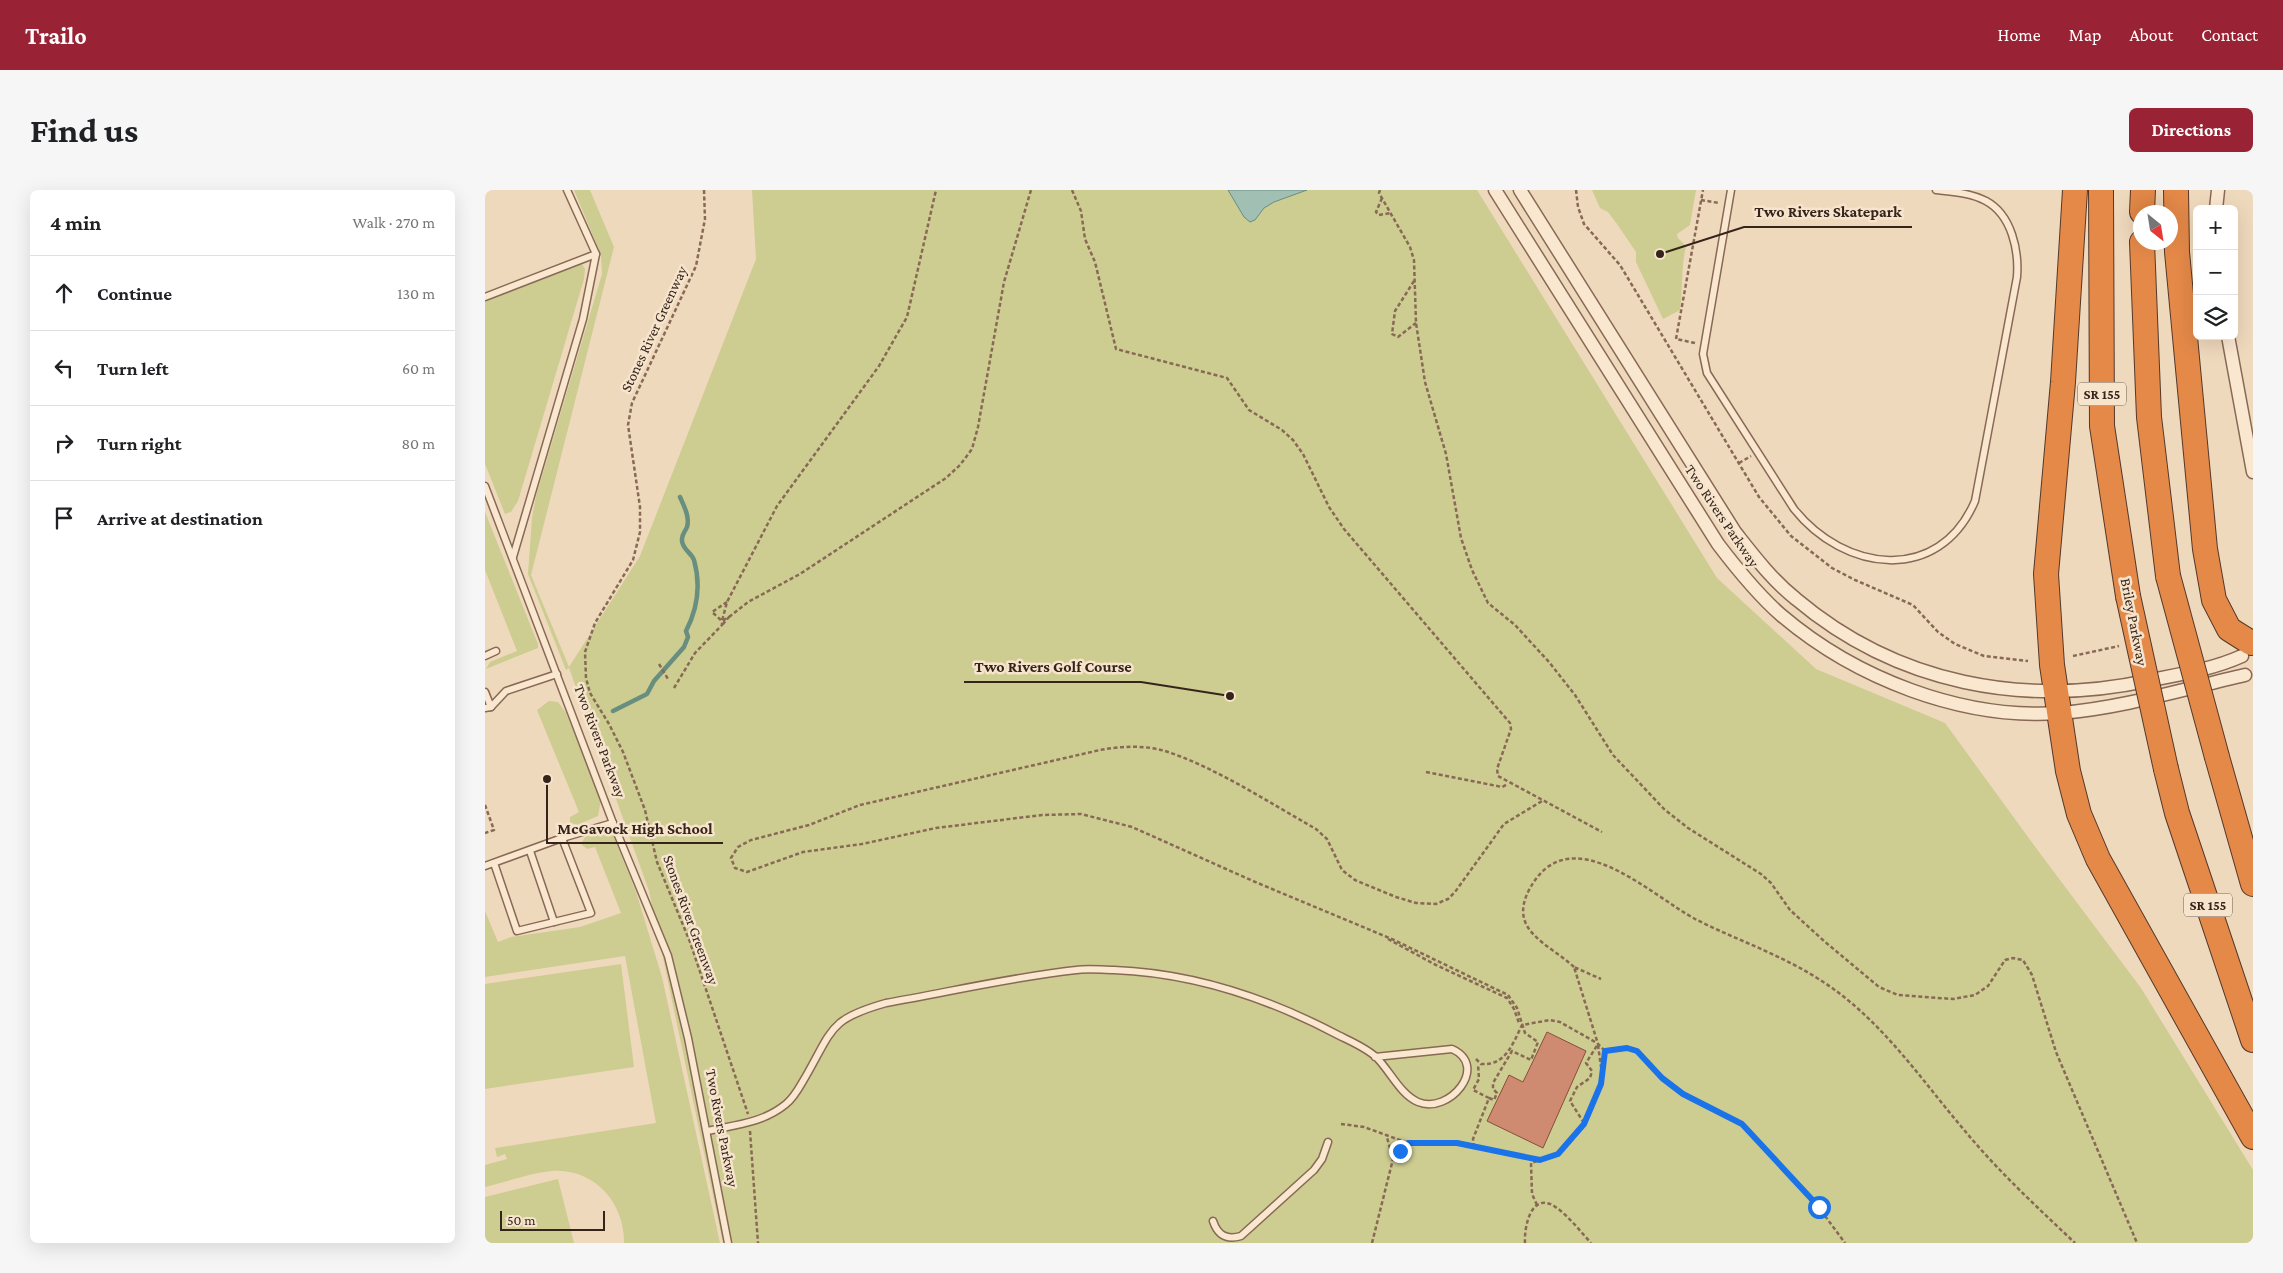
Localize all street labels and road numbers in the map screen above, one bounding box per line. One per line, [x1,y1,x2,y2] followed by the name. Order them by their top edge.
[618,264,691,395] street label: Stones River Greenway
[2078,382,2126,405] road number: SR 155
[1681,462,1762,571] street label: Two Rivers Parkway
[2117,577,2150,667] street label: Briley Parkway
[570,682,629,800] street label: Two Rivers Parkway
[659,853,722,987] street label: Stones River Greenway
[2184,894,2232,916] road number: SR 155
[702,1068,741,1189] street label: Two Rivers Parkway

